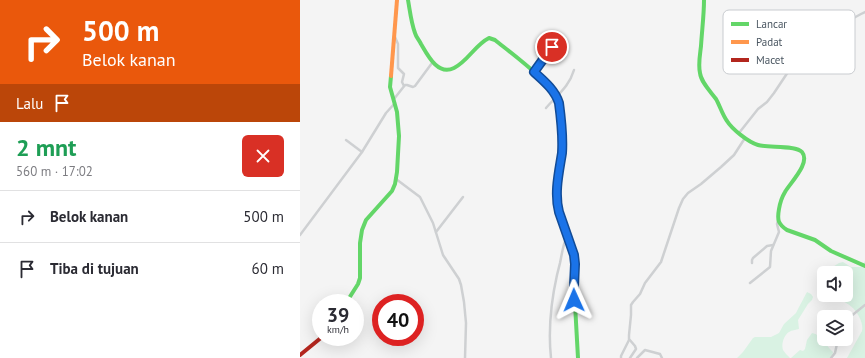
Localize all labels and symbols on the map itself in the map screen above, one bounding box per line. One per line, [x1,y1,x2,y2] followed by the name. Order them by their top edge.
[723,10,855,74] legend
[756,17,787,31] text: Lancar
[535,30,569,64] pin
[756,35,783,49] text: Padat
[756,53,784,67] text: Macet
[553,279,595,321] position arrow
[372,294,424,346] speed limit sign: 40

